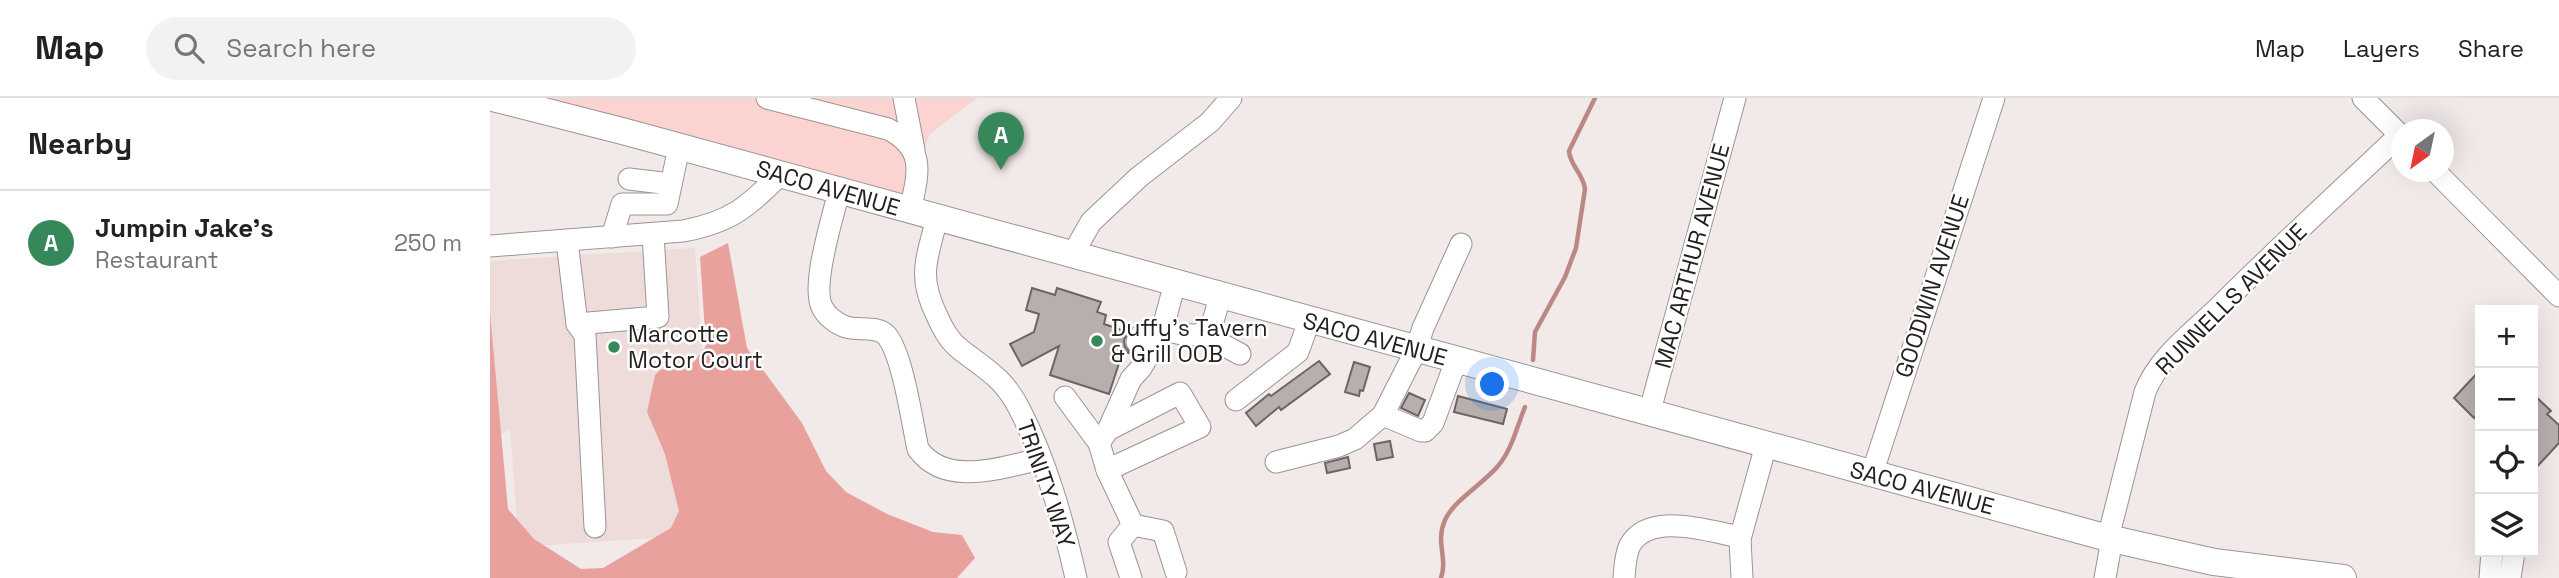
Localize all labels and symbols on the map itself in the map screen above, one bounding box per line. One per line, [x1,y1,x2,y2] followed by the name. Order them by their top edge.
[978,112,1024,170] pin: A
[2391,119,2454,182] north arrow
[1648,140,1736,372] street label: MAC ARTHUR AVENUE
[753,153,903,223] street label: SACO AVENUE
[1888,190,1976,382] street label: GOODWIN AVENUE
[2149,217,2313,381] street label: RUNNELLS AVENUE
[1300,305,1450,373] street label: SACO AVENUE
[1111,313,1268,369] place label: Duffy's Tavern & Grill OOB
[628,319,763,375] place label: Marcotte Motor Court
[1089,333,1105,349] marker: Duffy's Tavern & Grill OOB
[606,339,622,355] marker: Marcotte Motor Court
[1475,367,1509,401] your location
[1010,416,1082,552] street label: TRINITY WAY
[1847,454,1997,522] street label: SACO AVENUE

